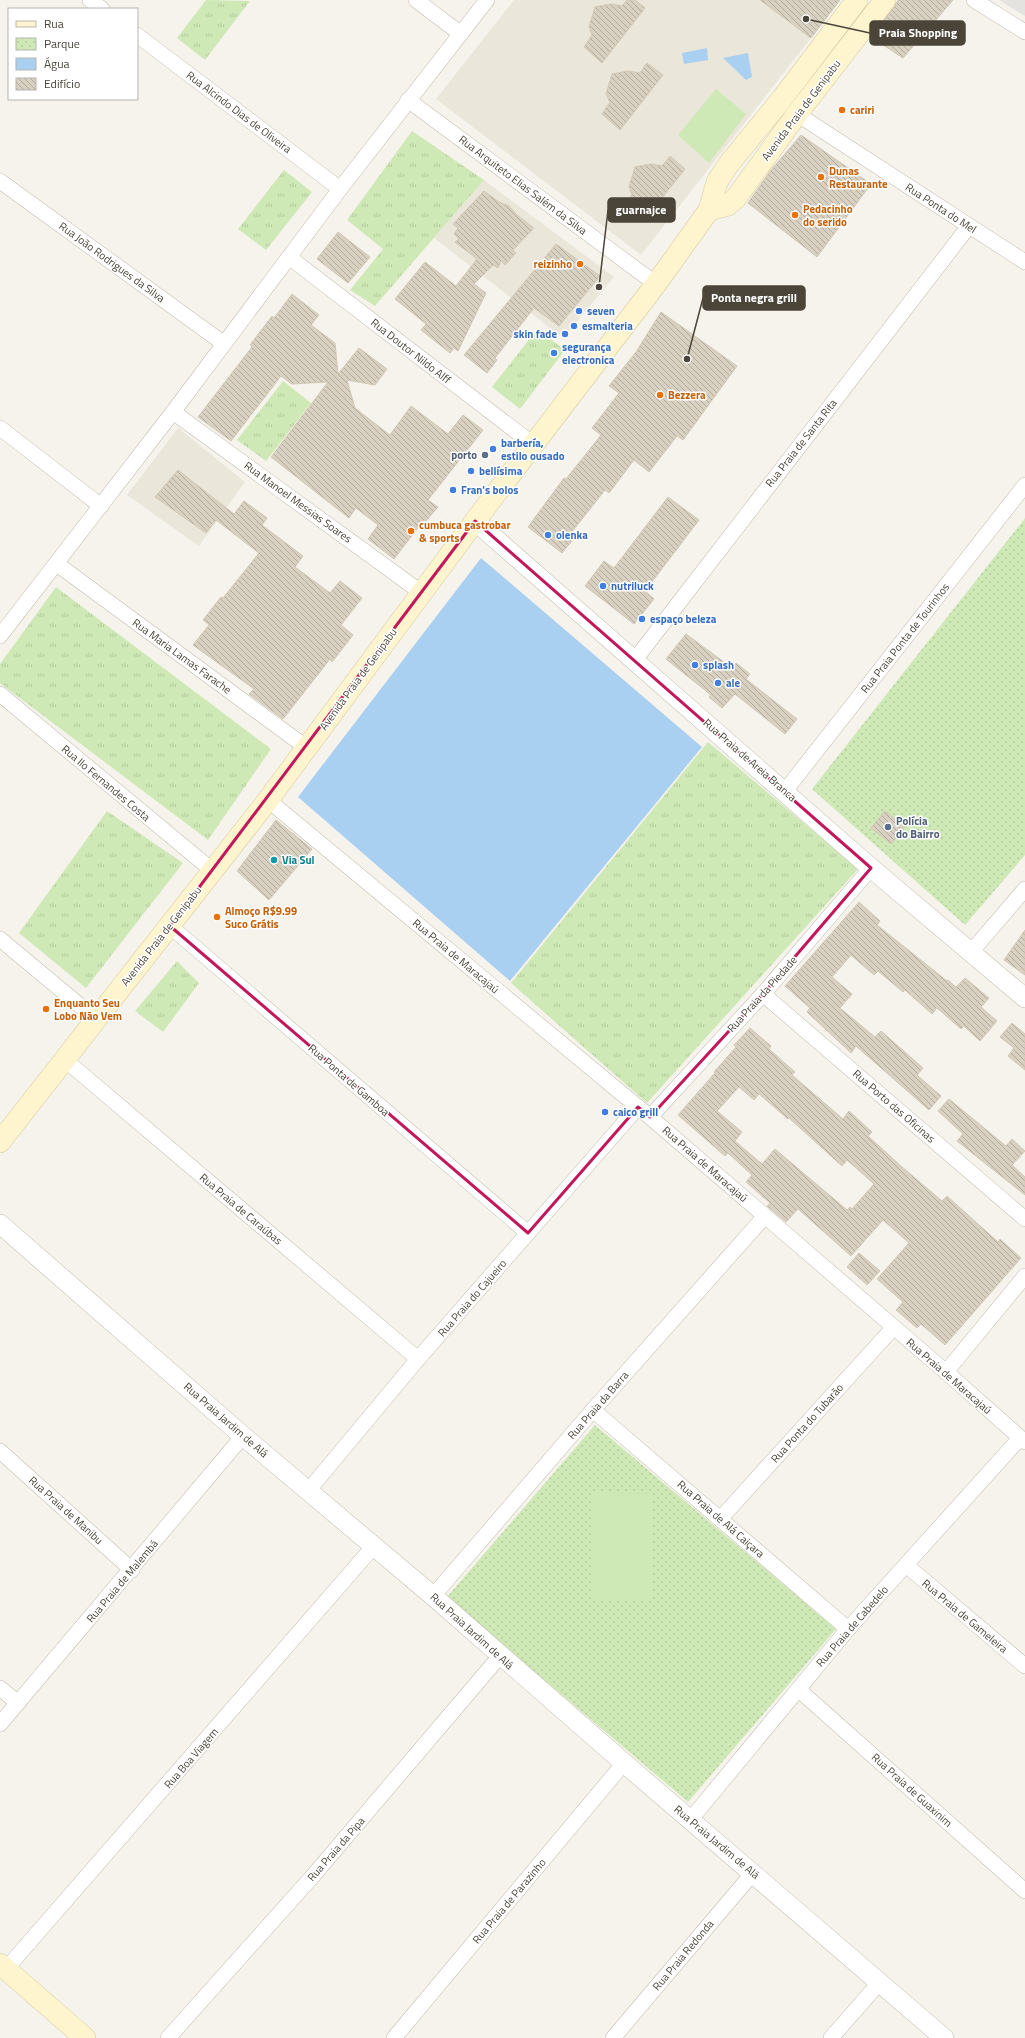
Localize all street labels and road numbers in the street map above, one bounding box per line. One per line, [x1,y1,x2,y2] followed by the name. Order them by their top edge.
[758,56,844,164] street label: Avenida Praia de Genipabu
[183,67,295,157] street label: Rua Alcindo Dias de Oliveira
[456,131,591,239] street label: Rua Arquiteto Elias Salém da Silva
[902,179,980,237] street label: Rua Ponta do Mel
[56,218,169,306] street label: Rua João Rodrigues da Silva
[367,315,455,388] street label: Rua Doutor Nildo Alff
[761,395,841,491] street label: Rua Praia de Santa Rita
[241,457,355,547] street label: Rua Manoel Messias Soares
[857,580,953,696] street label: Rua Praia Ponta de Tourinhos
[129,615,235,698] street label: Rua Maria Lamas Farache
[315,625,401,733] street label: Avenida Praia de Genipabu
[700,715,800,805] street label: Rua Praia de Areia Branca
[58,741,154,825] street label: Rua Ilo Fernandes Costa
[117,883,205,989] street label: Avenida Praia de Genipabu
[409,915,503,997] street label: Rua Praia de Maracajaú
[723,952,801,1036] street label: Rua Praia da Piedade
[305,1040,393,1120] street label: Rua Ponta de Gamboa
[849,1066,939,1146] street label: Rua Porto das Oficinas
[659,1122,751,1206] street label: Rua Praia de Maracajaú
[196,1170,286,1248] street label: Rua Praia de Caraúbas
[434,1256,510,1340] street label: Rua Praia do Cajueiro
[903,1334,995,1418] street label: Rua Praia de Maracajaú
[564,1367,633,1443] street label: Rua Praia da Barra
[180,1379,272,1462] street label: Rua Praia Jardim de Alá
[767,1380,847,1466] street label: Rua Ponta do Tubarão
[25,1472,107,1548] street label: Rua Praia de Manibu
[674,1477,769,1562] street label: Rua Praia de Alá Caiçara
[82,1536,162,1626] street label: Rua Praia de Malembá
[919,1575,1012,1657] street label: Rua Praia de Gameleira
[812,1582,892,1670] street label: Rua Praia de Cabedelo
[427,1589,518,1673] street label: Rua Praia Jardim de Alá
[160,1724,222,1792] street label: Rua Boa Viagem
[868,1749,956,1831] street label: Rua Praia de Guaxinim
[671,1801,764,1883] street label: Rua Praia Jardim de Alá
[303,1813,369,1885] street label: Rua Praia da Pipa
[469,1855,550,1947] street label: Rua Praia de Parazinho
[649,1916,718,1994] street label: Rua Praia Redonda

